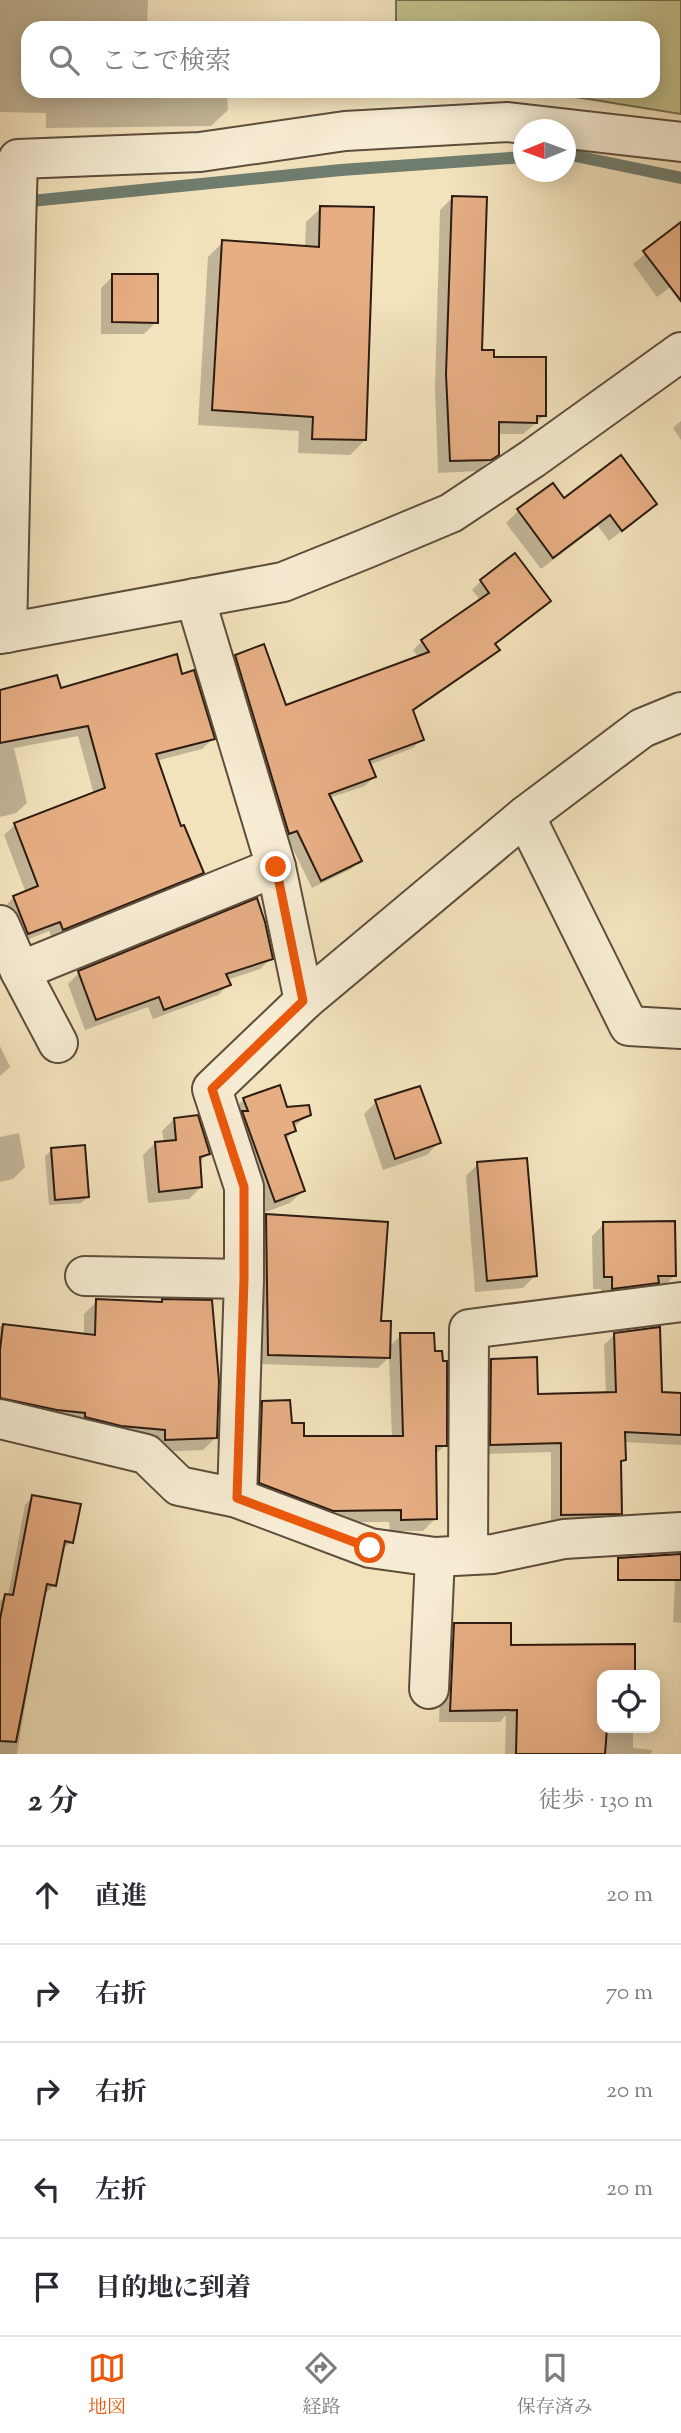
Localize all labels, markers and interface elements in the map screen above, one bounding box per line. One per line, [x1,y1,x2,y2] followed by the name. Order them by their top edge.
[21,21,660,98] search box
[45,41,83,79] icon: search
[101,44,231,81] text: ここで検索
[513,119,576,182] north arrow
[260,851,291,882] route end
[354,1532,385,1563] route start
[597,1670,660,1733] map controls
[597,1670,660,1733] button: locate
[28,1781,78,1824] text: 2 分
[538,1785,653,1818] text: 徒歩 · 130 m
[28,1876,66,1914] icon: ahead
[95,1879,147,1916] text: 直進
[606,1879,653,1912] text: 20 m
[28,1974,66,2012] icon: right
[95,1977,147,2014] text: 右折
[606,1977,653,2010] text: 70 m
[28,2072,66,2110] icon: right
[95,2075,147,2112] text: 右折
[606,2075,653,2108] text: 20 m
[28,2170,66,2208] icon: left
[95,2173,147,2210] text: 左折
[606,2173,653,2206] text: 20 m
[28,2268,66,2306] icon: arrive
[95,2271,251,2308] text: 目的地に到着
[88,2349,126,2422] tab: 地図
[302,2349,341,2422] tab: 経路
[517,2349,593,2422] tab: 保存済み

